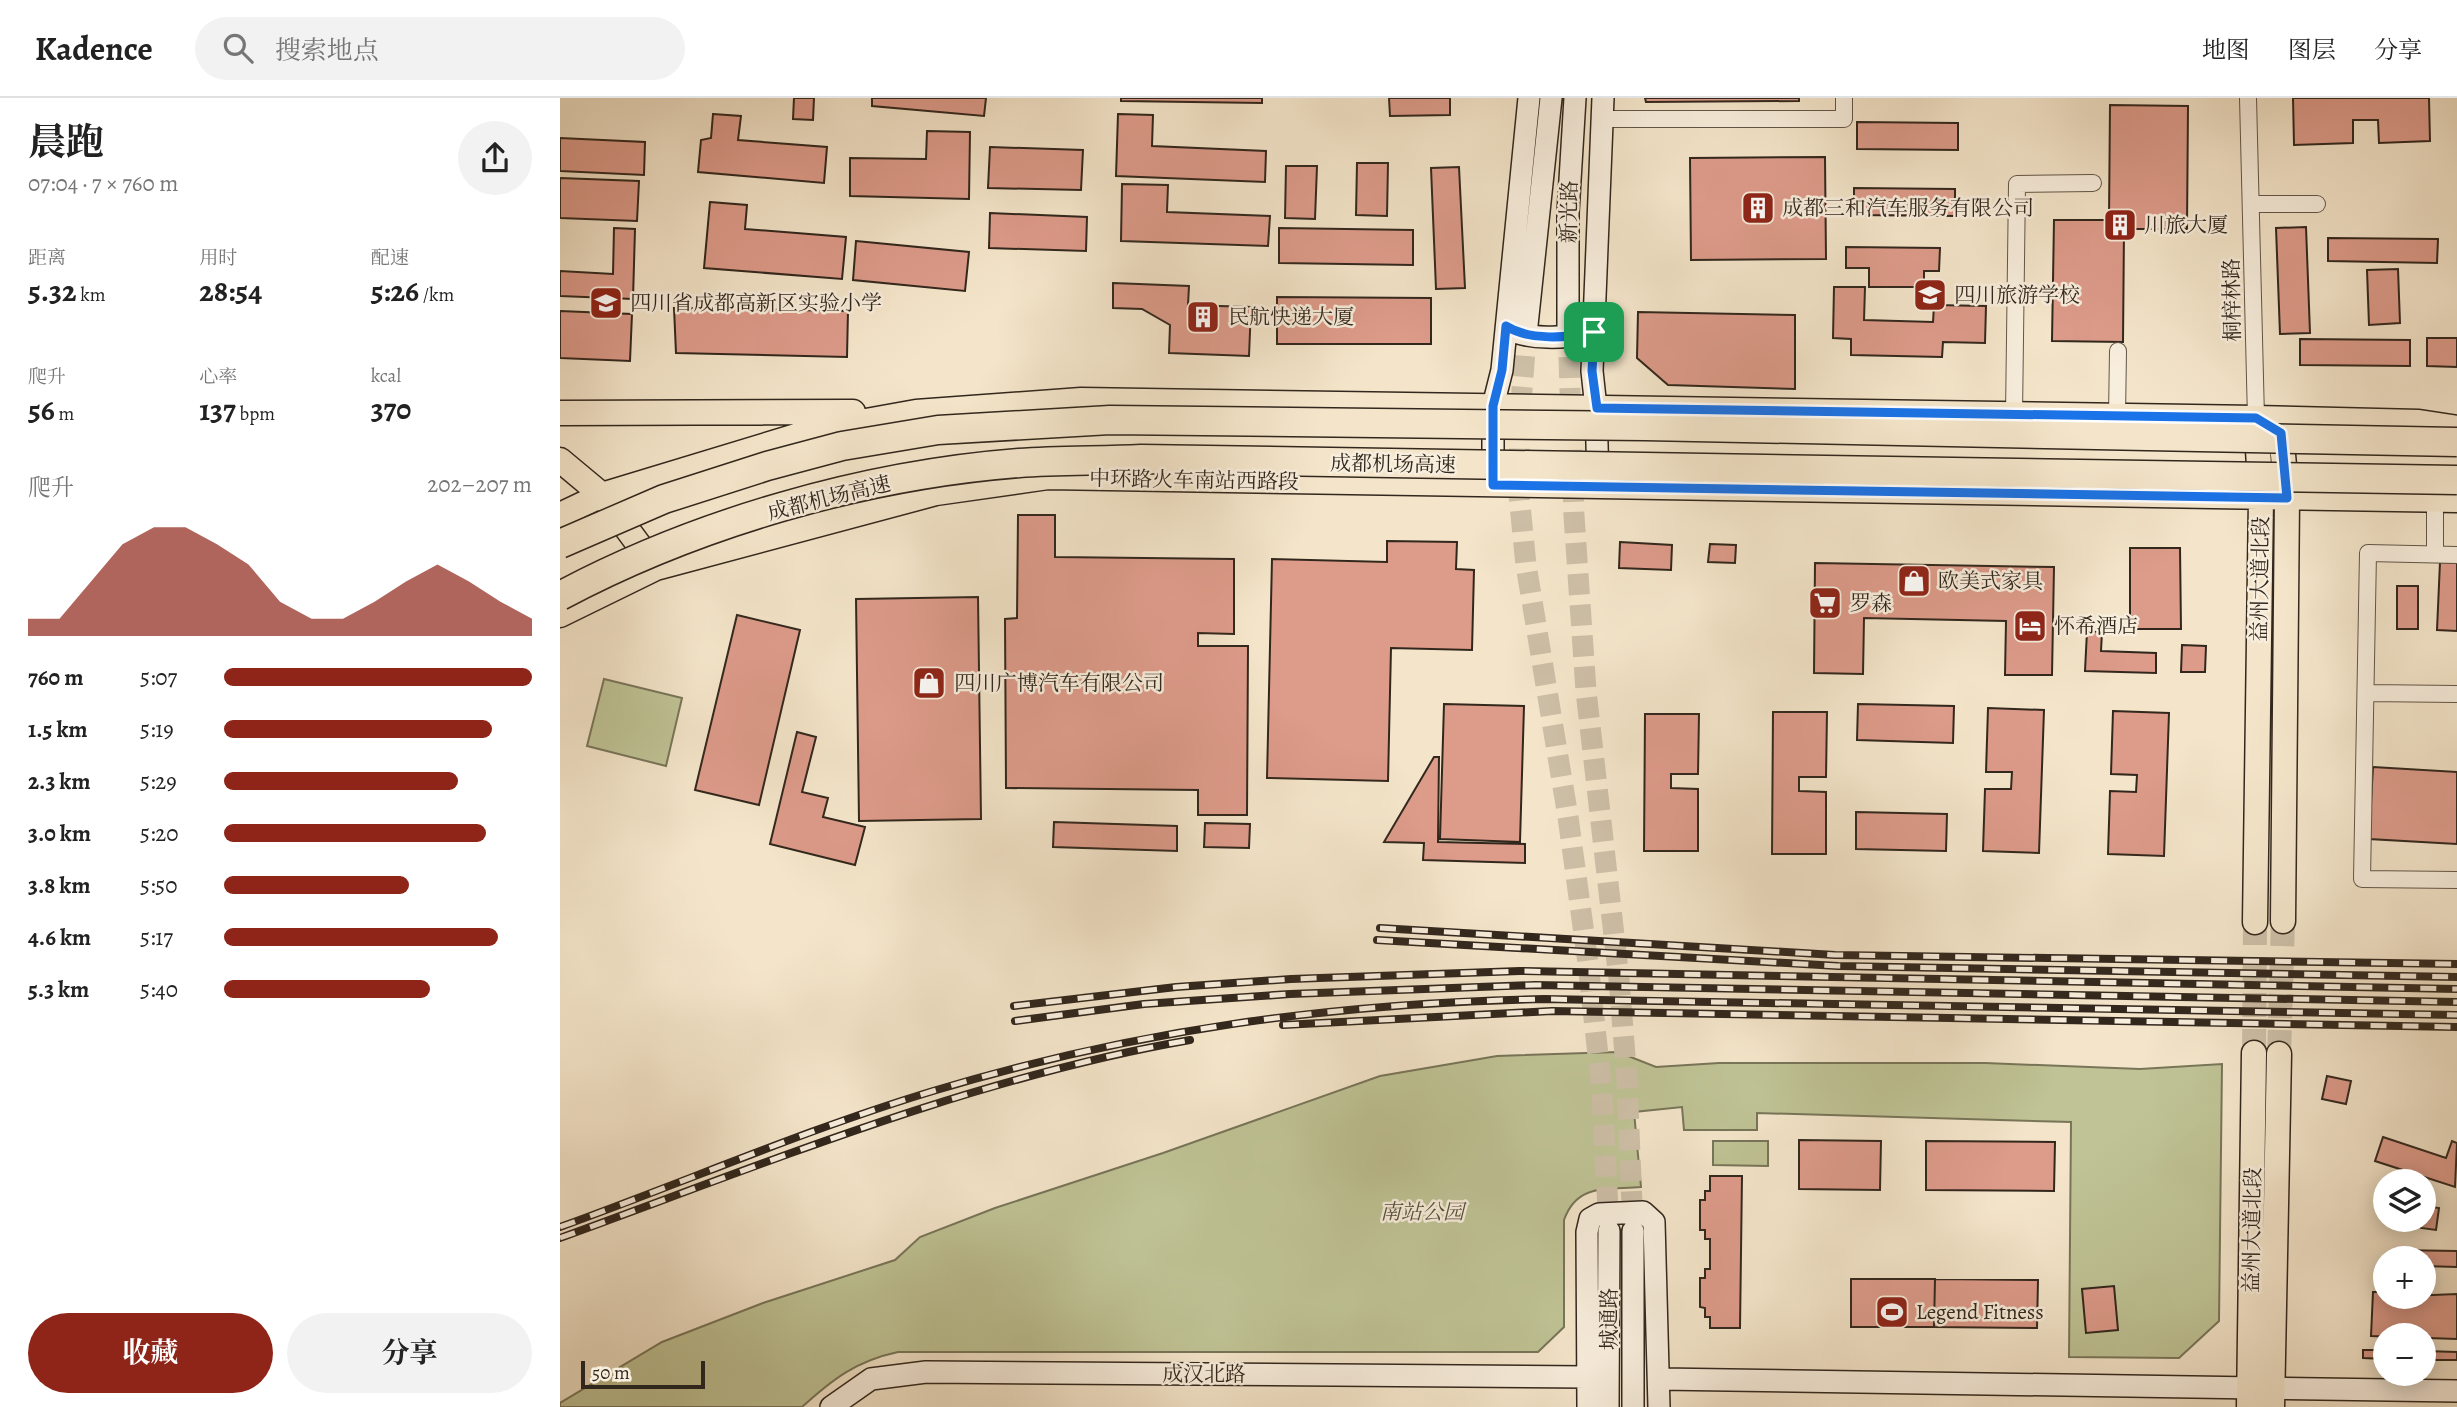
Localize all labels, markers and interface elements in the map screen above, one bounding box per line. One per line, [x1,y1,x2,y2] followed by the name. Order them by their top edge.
[195,17,685,80] search box
[35,26,153,71] text: Kadence
[219,29,257,67] icon: search
[275,33,379,68] text: 搜索地点
[2202,34,2250,66] text: 地图
[2288,34,2336,66] text: 图层
[2374,34,2422,66] text: 分享
[28,116,104,168] text: 晨跑
[458,121,532,195] button: share
[28,168,178,199] text: 07:04 · 7 × 760 m
[1554,180,1584,244] street label: 新光路
[1739,189,1777,227] building icon: 成都三和汽车服务有限公司
[1782,194,2034,222] place label: 成都三和汽车服务有限公司
[2101,206,2139,244] building icon: 川旅大厦
[2144,211,2228,239] place label: 川旅大厦
[28,245,66,271] text: 距离
[199,245,237,271] text: 用时
[371,245,409,271] text: 配速
[2217,258,2247,342] street label: 桐梓林路
[28,271,76,311] text: 5.32
[199,271,262,311] text: 28:54
[371,271,419,311] text: 5:26
[1911,276,1949,314] school or university icon: 四川旅游学校
[1954,281,2080,309] place label: 四川旅游学校
[76,282,105,308] text: km
[419,282,454,308] text: /km
[587,284,625,322] school or university icon: 四川省成都高新区实验小学
[630,289,882,317] place label: 四川省成都高新区实验小学
[1184,298,1222,336] building icon: 民航快递大厦
[1564,302,1624,362] pin
[1228,303,1354,331] place label: 民航快递大厦
[1575,313,1613,351] icon: arrive
[371,363,401,389] text: kcal
[28,364,66,390] text: 爬升
[199,364,237,390] text: 心率
[371,389,411,429] text: 370
[28,390,55,430] text: 56
[199,390,236,430] text: 137
[55,401,74,427] text: m
[236,401,275,427] text: bpm
[1330,449,1456,479] street label: 成都机场高速
[1089,464,1299,496] street label: 中环路火车南站西路段
[427,469,532,500] text: 202–207 m
[764,469,894,527] street label: 成都机场高速
[28,472,74,503] text: 爬升
[2245,516,2275,642] street label: 益州大道北段
[1895,562,1933,600] shop icon: 欧美式家具
[1938,567,2043,595] place label: 欧美式家具
[1806,584,1844,622] supermarket icon: 罗森
[1850,589,1892,617] place label: 罗森
[2011,607,2049,645] hotel icon: 怀希酒店
[2054,612,2138,640] place label: 怀希酒店
[28,662,83,693] text: 760 m
[140,662,177,693] text: 5:07
[910,664,948,702] shop icon: 四川广博汽车有限公司
[954,669,1164,697] place label: 四川广博汽车有限公司
[28,714,88,745] text: 1.5 km
[140,714,174,745] text: 5:19
[28,766,91,797] text: 2.3 km
[140,766,177,797] text: 5:29
[28,818,91,849] text: 3.0 km
[140,818,179,849] text: 5:20
[28,870,90,901] text: 3.8 km
[140,870,178,901] text: 5:50
[28,922,91,953] text: 4.6 km
[140,922,173,953] text: 5:17
[28,974,89,1005] text: 5.3 km
[140,974,178,1005] text: 5:40
[2237,1167,2267,1293] street label: 益州大道北段
[2373,1169,2436,1386] map controls
[2373,1169,2436,1232] button: layers
[1380,1198,1467,1226] park label: 南站公园
[2373,1246,2436,1309] button: +
[1595,1288,1623,1351] street label: 城通路
[1873,1293,1911,1331] sports icon: Legend Fitness
[1916,1298,2044,1326] place label: Legend Fitness
[28,1313,273,1393] button: 收藏
[287,1313,532,1393] button: 分享
[2373,1323,2436,1386] button: −
[581,1358,705,1390] scale bar
[592,1360,630,1386] text: 50 m
[1162,1360,1246,1388] street label: 成汉北路

